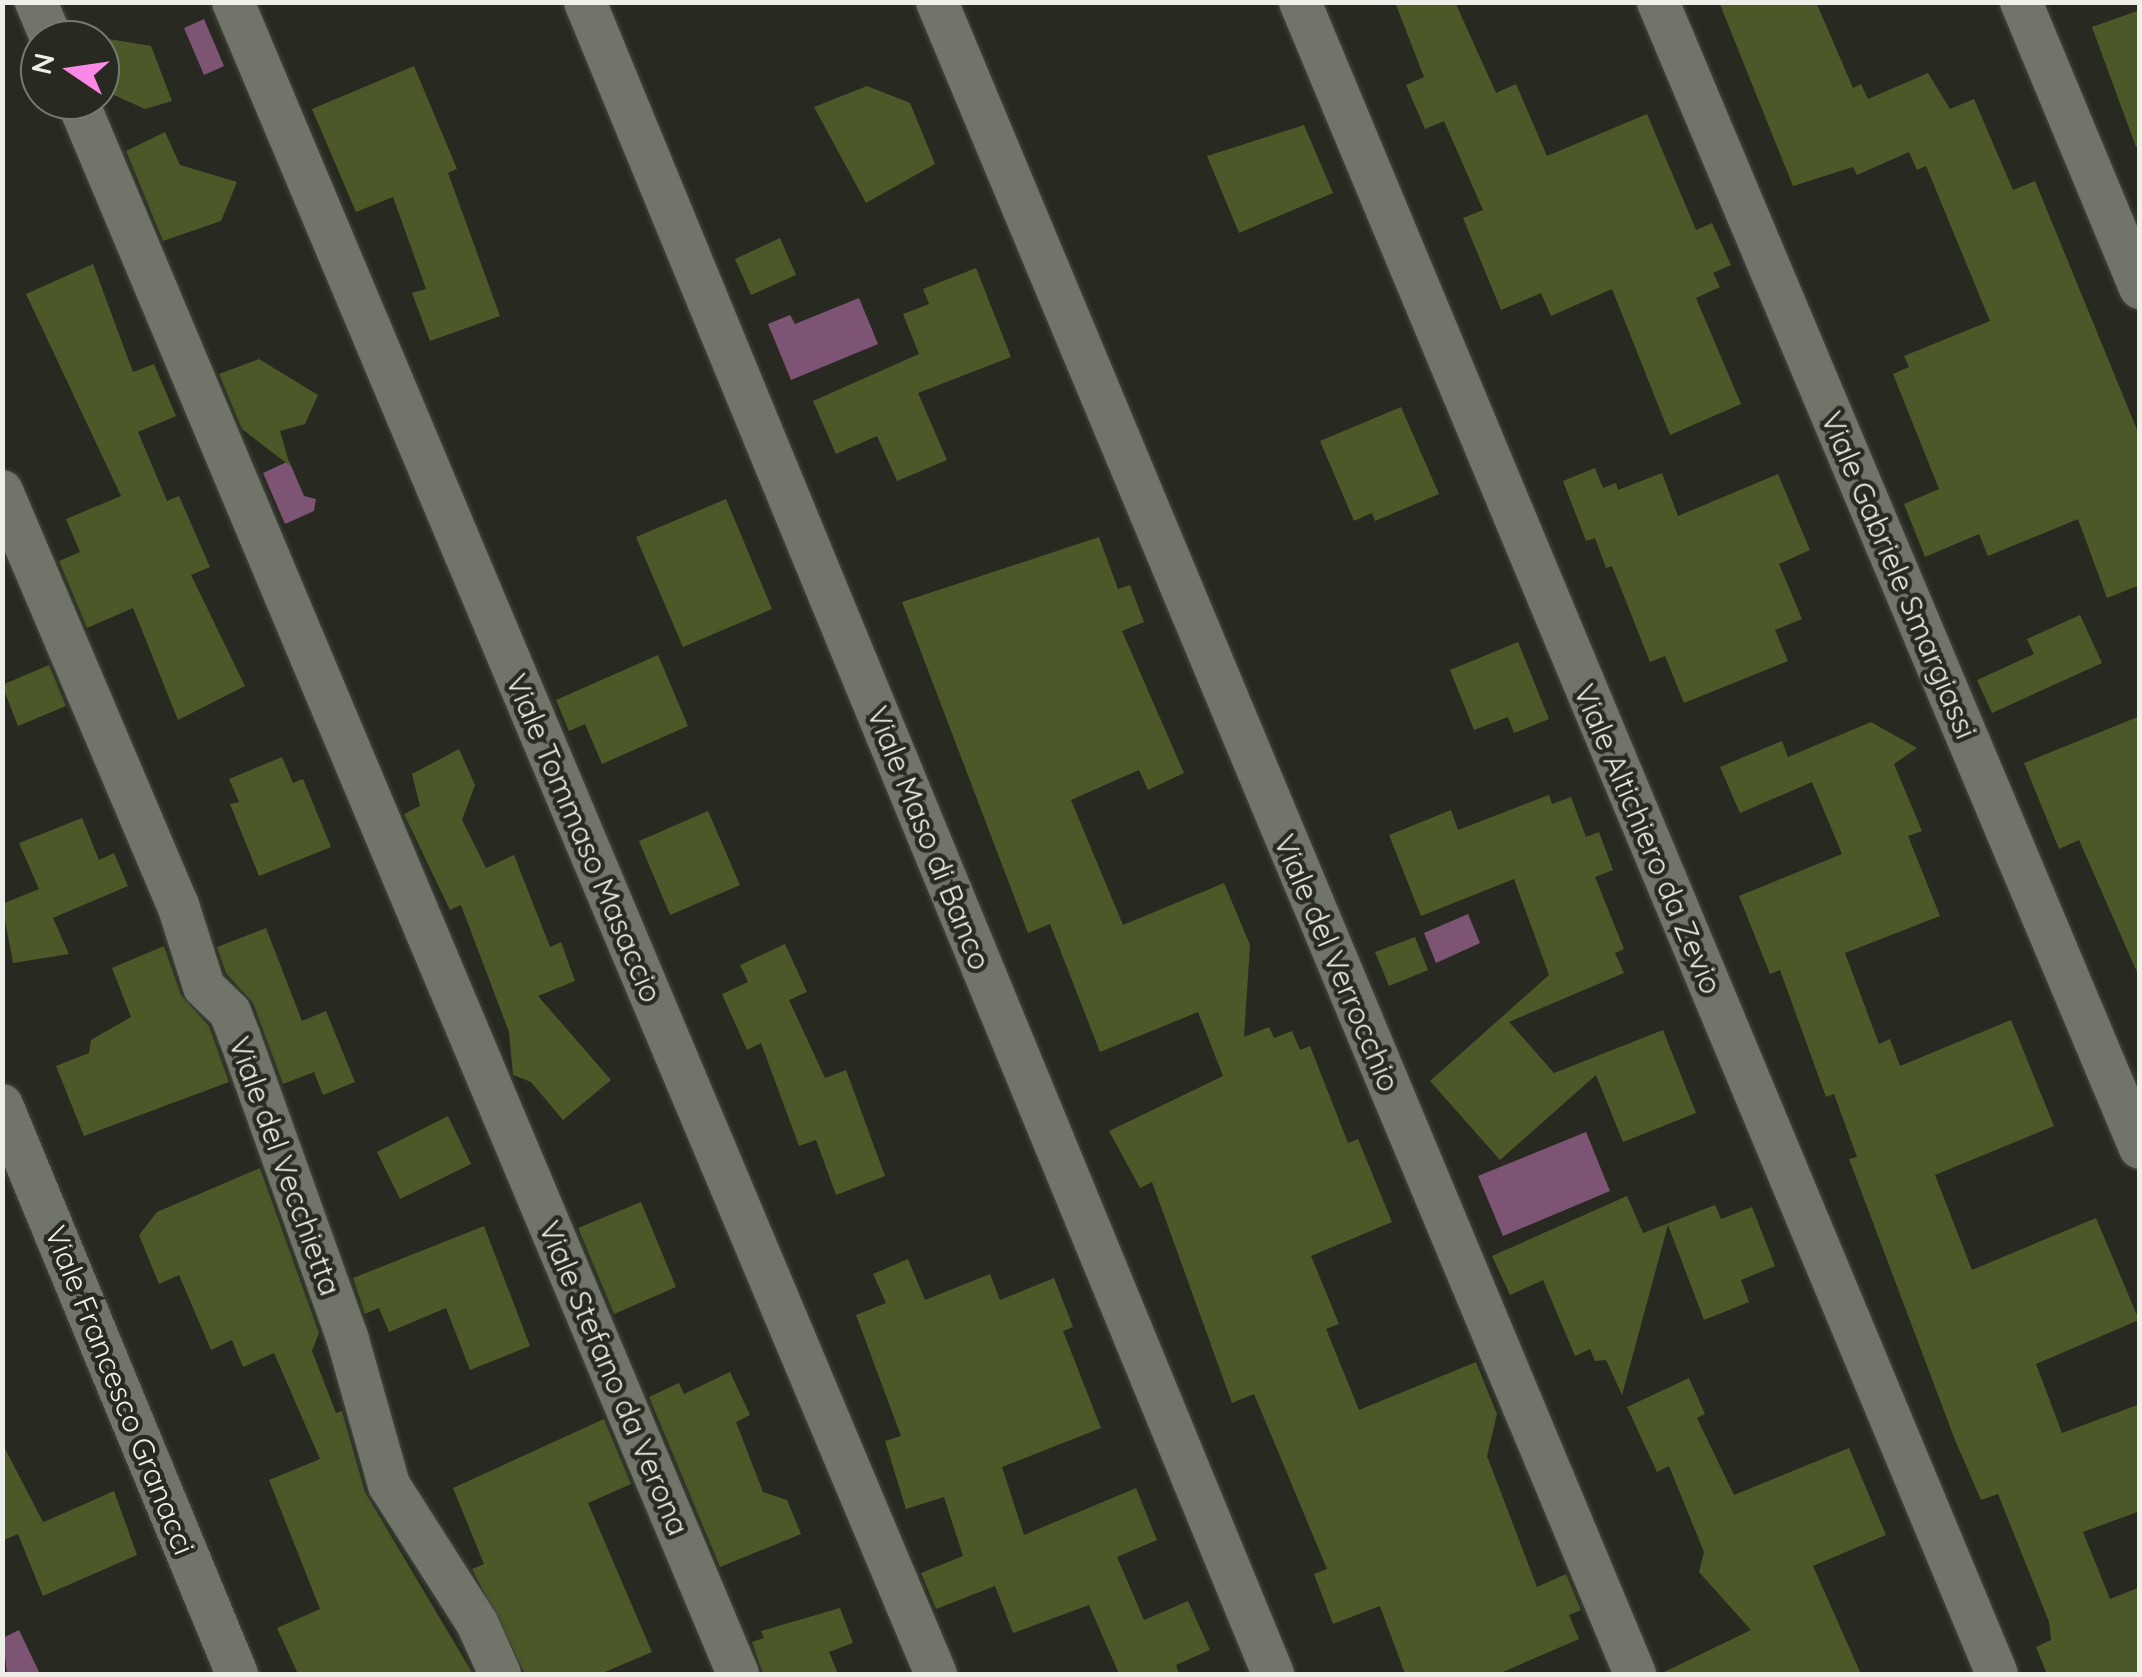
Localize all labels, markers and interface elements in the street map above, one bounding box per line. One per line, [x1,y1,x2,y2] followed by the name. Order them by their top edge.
[20,20,120,120] north arrow
[23,50,62,78] text: N
[1814,406,1984,744] street label: Viale Gabriele Smargiassi
[498,668,670,1008] street label: Viale Tommaso Masaccio
[1566,679,1730,999] street label: Viale Altichiero da Zevio
[860,701,998,975] street label: Viale Maso di Banco
[1267,829,1407,1097] street label: Viale del Verrocchio
[221,1032,349,1300] street label: Viale del Vecchietta
[531,1215,697,1541] street label: Viale Stefano da Verona
[37,1220,203,1560] street label: Viale Francesco Granacci

